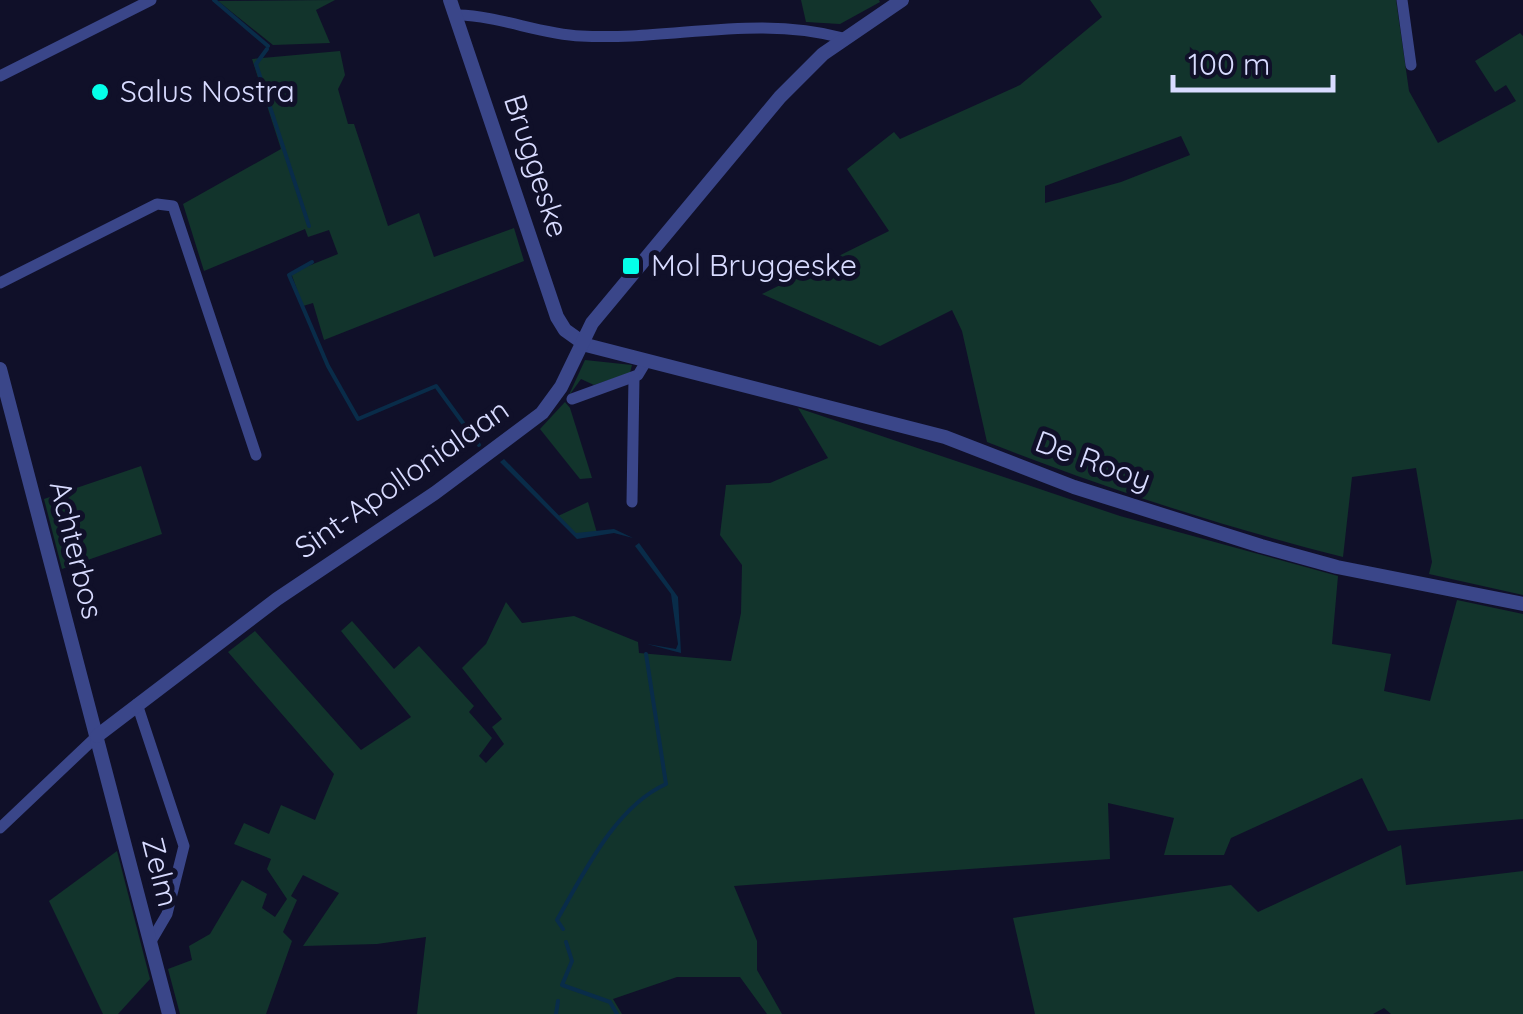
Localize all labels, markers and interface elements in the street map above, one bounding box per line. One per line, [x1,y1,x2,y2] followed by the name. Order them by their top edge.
[1173,30,1333,92] scale bar
[1188,45,1270,83] text: 100 m
[120,72,295,110] place label: Salus Nostra
[89,81,111,103] marker: Salus Nostra
[496,89,578,242] street label: Bruggeske
[651,246,857,284] place label: Mol Bruggeske
[620,255,642,277] marker: Mol Bruggeske
[287,390,516,566] street label: Sint-Apollonialaan
[1030,422,1156,498] street label: De Rooy
[41,477,112,623] street label: Achterbos
[134,833,188,911] street label: Zelm

